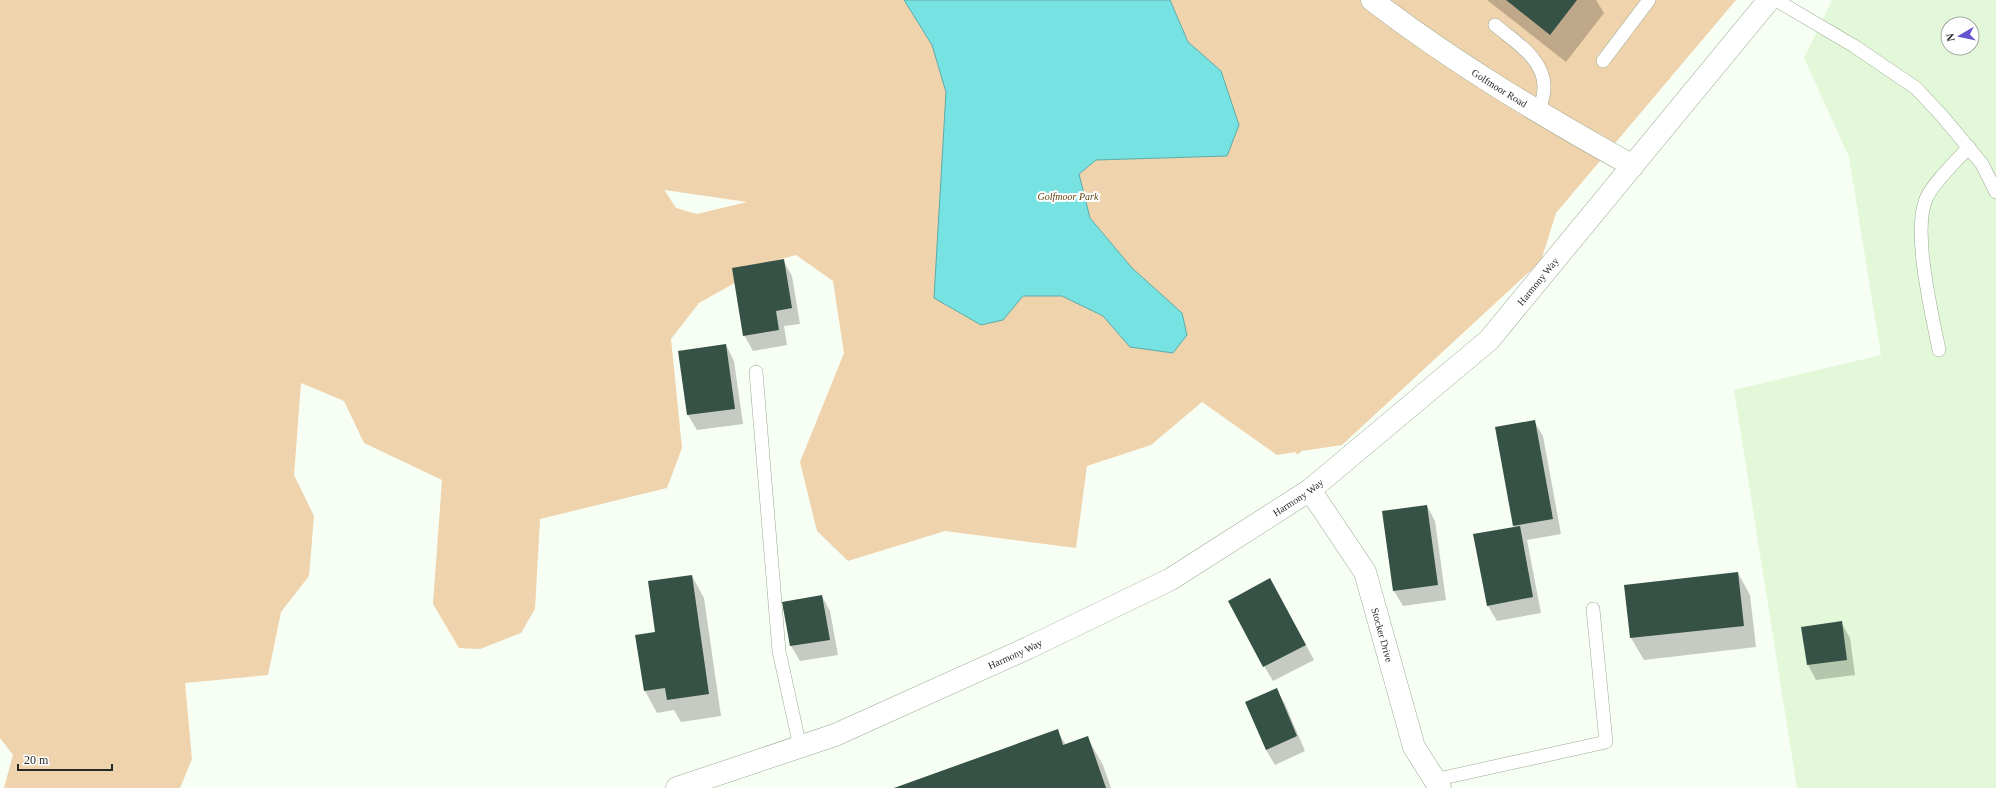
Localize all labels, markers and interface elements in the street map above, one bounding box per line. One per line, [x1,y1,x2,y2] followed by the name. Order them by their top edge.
[1940,16,1980,56] north arrow
[1944,33,1957,42] text: N
[1470,67,1529,110] street label: Golfmoor Road
[1038,191,1099,202] park label: Golfmoor Park
[1515,255,1561,307] street label: Harmony Way
[1271,477,1325,518] street label: Harmony Way
[1369,607,1395,664] street label: Stocker Drive
[986,637,1044,671] street label: Harmony Way
[18,746,112,772] scale bar
[24,753,49,767] text: 20 m

